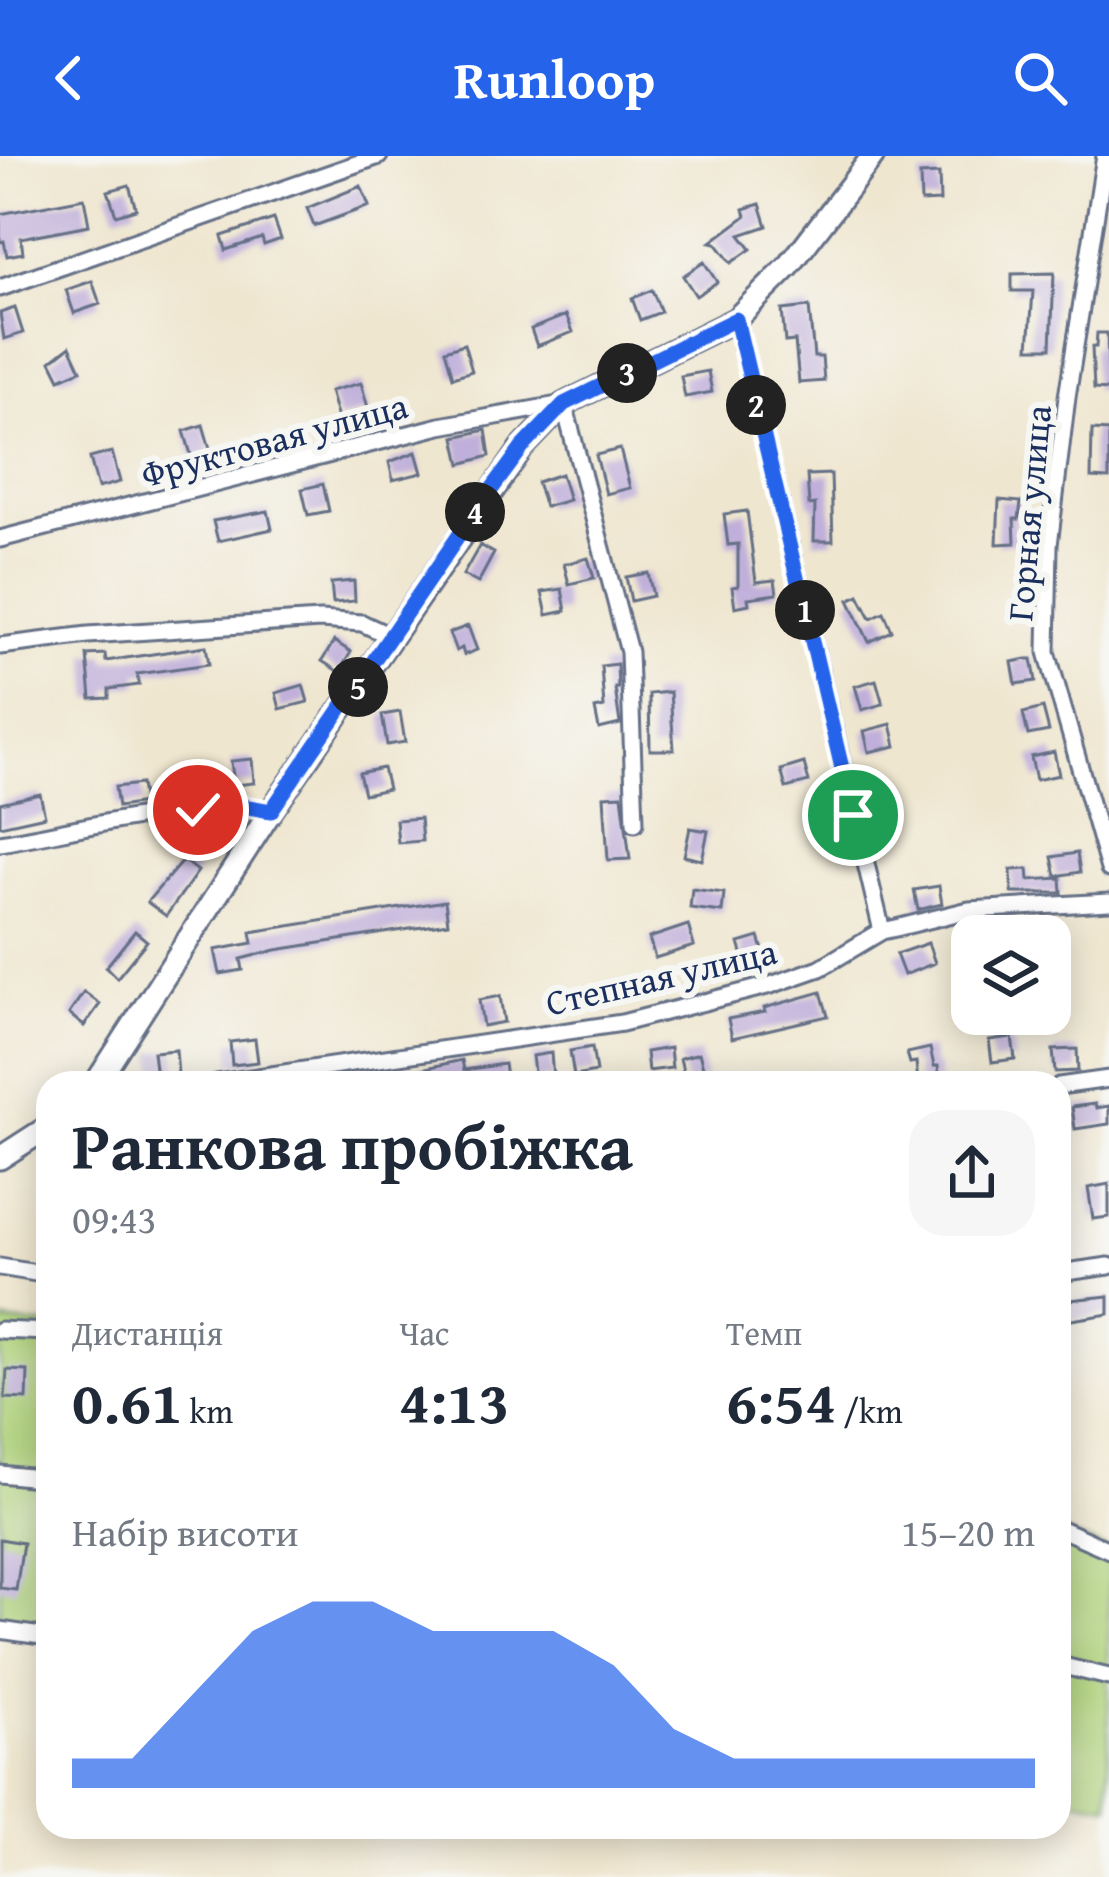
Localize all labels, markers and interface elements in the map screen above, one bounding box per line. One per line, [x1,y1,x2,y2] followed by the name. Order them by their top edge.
[454,39,655,118] text: Runloop
[36,45,102,111] icon: back
[1007,45,1073,111] icon: search
[597,343,657,403] pin: 3
[618,349,636,397] text: 3
[726,375,786,435] pin: 2
[135,378,413,500] street label: Фруктовая улица
[747,381,765,429] text: 2
[992,403,1064,623] street label: Горная улица
[445,482,505,542] pin: 4
[466,488,484,536] text: 4
[775,580,835,640] pin: 1
[796,586,814,634] text: 1
[328,657,388,717] pin: 5
[349,663,367,711] text: 5
[147,759,249,861] pin
[802,764,904,866] pin
[165,777,231,843] icon: check
[820,782,886,848] icon: arrive
[951,915,1071,1035] map controls
[951,915,1071,1035] button: layers
[540,924,782,1028] street label: Степная улица
[72,1096,633,1193] text: Ранкова пробіжка
[909,1110,1035,1236] button: share
[72,1190,157,1247] text: 09:43
[72,1309,223,1357] text: Дистанція
[399,1309,450,1357] text: Час
[726,1309,802,1357] text: Темп
[72,1357,182,1445] text: 0.61
[399,1357,509,1445] text: 4:13
[726,1357,836,1445] text: 6:54
[182,1387,233,1435] text: km
[836,1387,903,1435] text: /km
[72,1503,298,1560] text: Набір висоти
[901,1503,1035,1560] text: 15–20 m

